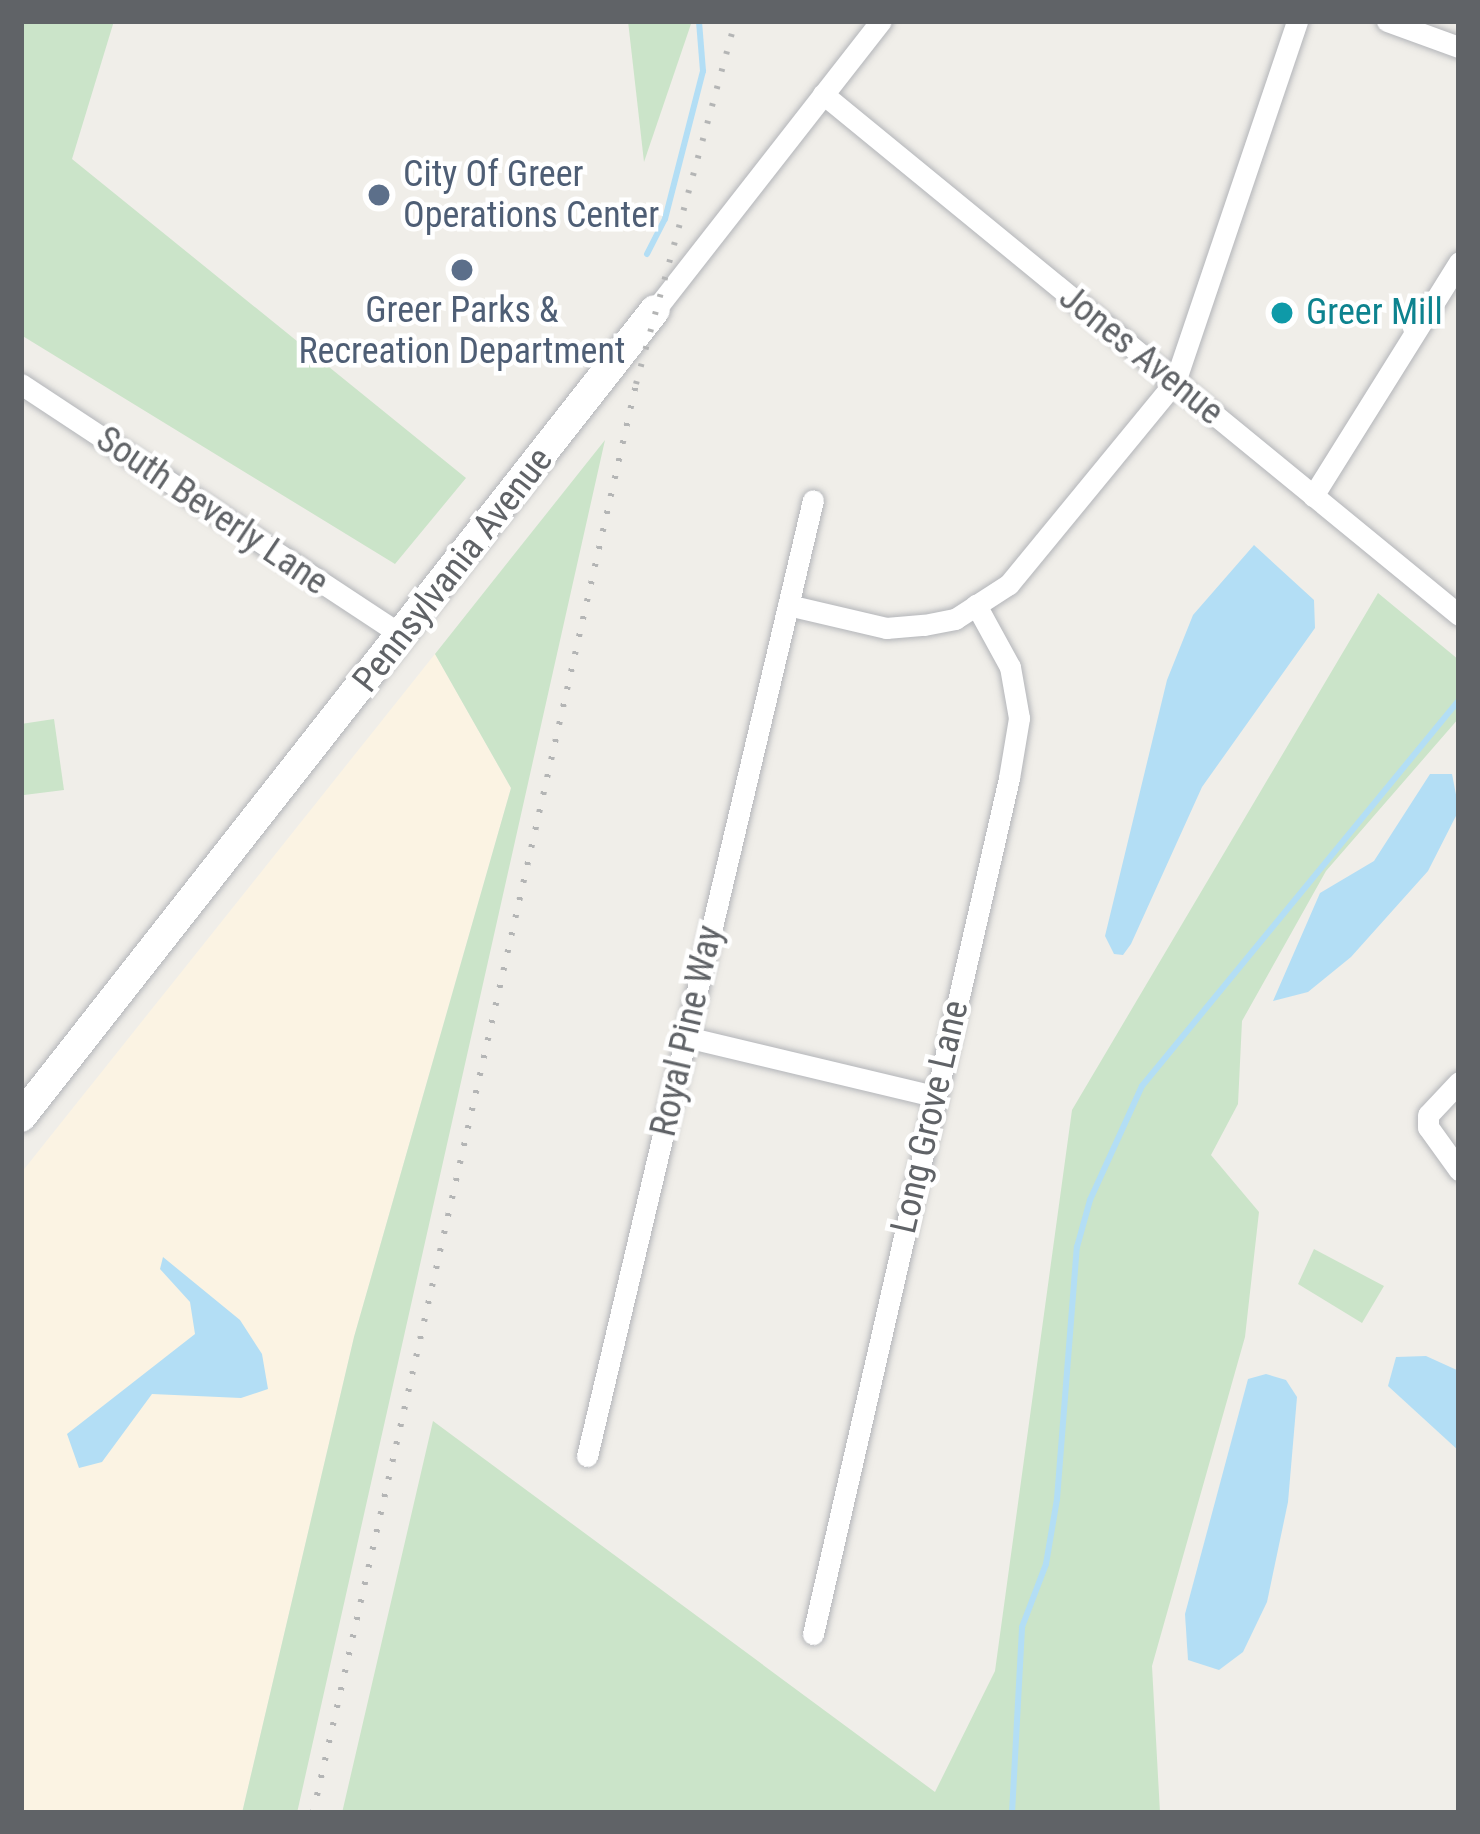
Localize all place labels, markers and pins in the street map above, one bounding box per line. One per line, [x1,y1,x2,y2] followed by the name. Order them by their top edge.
[403,152,659,237] place label: City Of Greer Operations Center
[366,182,392,208] marker: City Of Greer Operations Center
[449,257,475,283] marker: Greer Parks & Recreation Department
[298,288,626,373] place label: Greer Parks & Recreation Department
[1306,291,1443,335] place label: Greer Mill
[1269,300,1295,326] marker: Greer Mill

